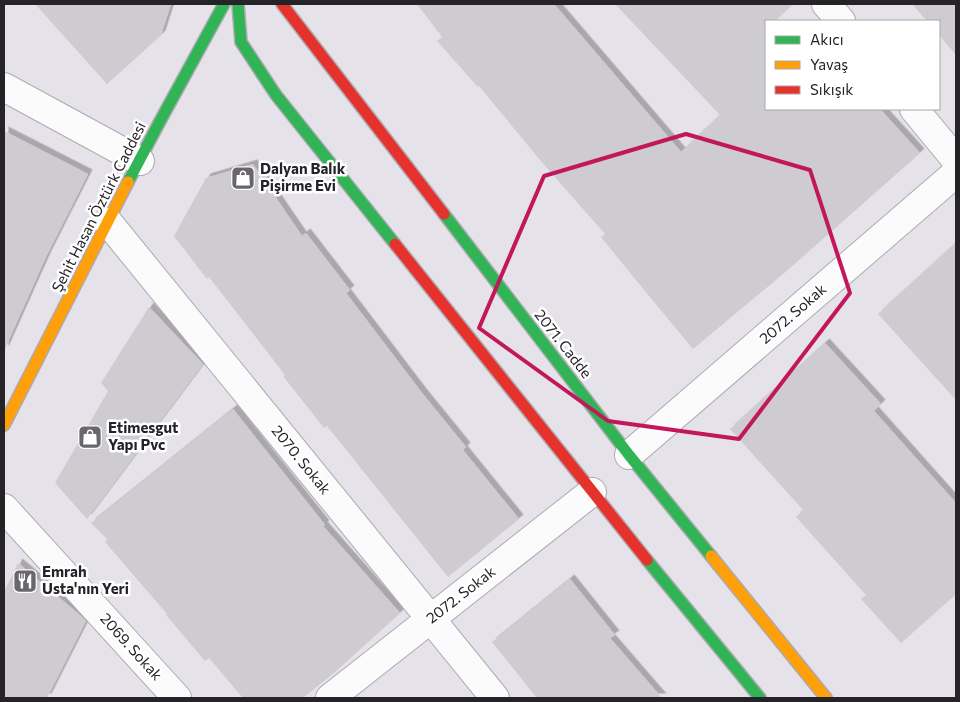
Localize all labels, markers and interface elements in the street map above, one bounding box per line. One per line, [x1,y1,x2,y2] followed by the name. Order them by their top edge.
[765,20,940,110] legend
[810,30,844,48] text: Akıcı
[810,55,848,73] text: Yavaş
[810,80,853,98] text: Sıkışık
[47,118,149,295] street label: Şehit Hasan Öztürk Caddesi
[260,159,346,194] place label: Dalyan Balık Pişirme Evi
[230,165,256,191] shop icon: Dalyan Balık Pişirme Evi
[755,279,829,347] street label: 2072. Sokak
[531,305,596,381] street label: 2071. Cadde
[108,418,178,453] place label: Etimesgut Yapı Pvc
[268,421,335,498] street label: 2070. Sokak
[77,424,103,450] shop icon: Etimesgut Yapı Pvc
[42,562,129,597] place label: Emrah Usta'nın Yeri
[422,562,498,627] street label: 2072. Sokak
[12,568,38,594] restaurant icon: Emrah Usta'nın Yeri
[97,609,167,684] street label: 2069. Sokak

